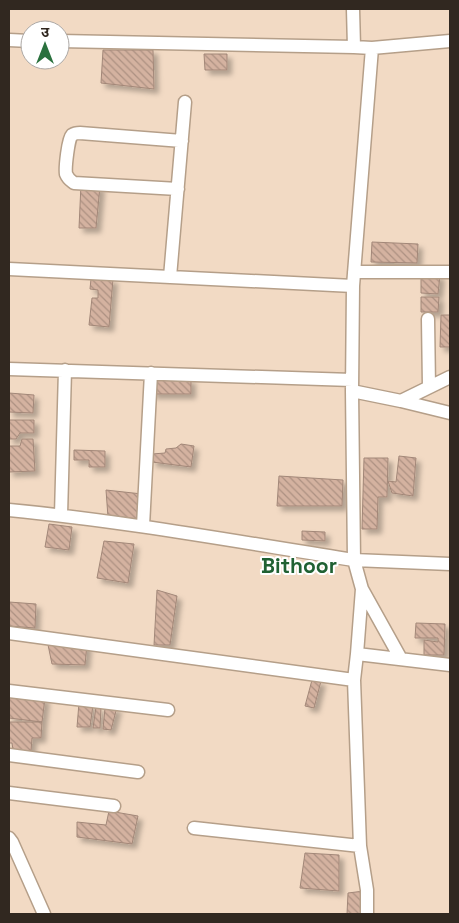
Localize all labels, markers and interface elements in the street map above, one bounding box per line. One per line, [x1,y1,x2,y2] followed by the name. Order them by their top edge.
[20,20,70,70] north arrow
[41,23,50,41] text: उ
[261,552,337,579] district label: Bithoor

